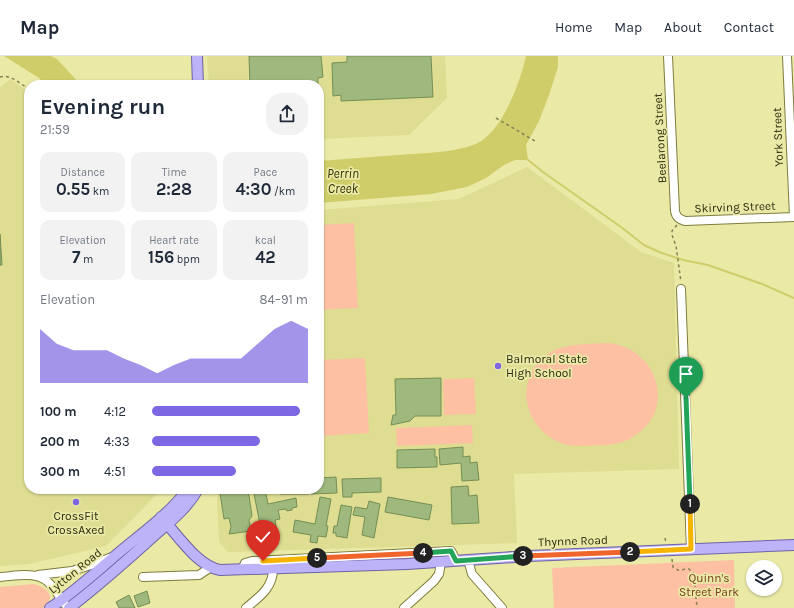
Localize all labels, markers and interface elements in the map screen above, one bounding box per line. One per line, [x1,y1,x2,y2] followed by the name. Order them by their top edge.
[20,17,59,39] text: Map
[555,19,592,36] text: Home
[614,19,642,36] text: Map
[664,19,702,36] text: About
[724,19,774,36] text: Contact
[651,92,669,184] street label: Beelarong Street
[266,93,308,135] button: share
[40,94,165,120] text: Evening run
[770,107,786,167] street label: York Street
[40,122,70,137] text: 21:59
[60,166,105,179] text: Distance
[162,166,186,179] text: Time
[254,166,277,179] text: Pace
[327,166,359,196] water label: Perrin Creek
[56,179,90,199] text: 0.55
[156,179,192,199] text: 2:28
[235,179,271,199] text: 4:30
[90,185,109,198] text: km
[271,185,295,198] text: /km
[694,199,776,215] street label: Skirving Street
[59,234,106,247] text: Elevation
[149,234,199,247] text: Heart rate
[255,234,276,247] text: kcal
[72,247,80,267] text: 7
[148,247,174,267] text: 156
[255,247,276,267] text: 42
[80,253,93,266] text: m
[174,253,200,266] text: bpm
[40,292,95,307] text: Elevation
[260,292,308,307] text: 84–91 m
[506,352,587,380] place label: Balmoral State High School
[669,357,703,398] pin
[493,361,503,371] marker: Balmoral State High School
[675,363,697,385] icon: arrive
[40,404,77,419] text: 100 m
[104,404,126,419] text: 4:12
[40,434,80,449] text: 200 m
[104,434,130,449] text: 4:33
[40,464,80,479] text: 300 m
[104,464,126,479] text: 4:51
[680,494,700,514] pin: 1
[71,497,81,507] marker: CrossFit CrossAxed
[688,497,692,510] text: 1
[47,509,105,537] place label: CrossFit CrossAxed
[246,520,280,561] pin
[252,526,274,548] icon: check
[538,533,608,549] street label: Thynne Road
[620,542,640,562] pin: 2
[413,543,433,563] pin: 4
[46,545,104,597] street label: Lytton Road
[627,545,633,558] text: 2
[420,546,426,559] text: 4
[513,546,533,566] pin: 3
[307,548,327,568] pin: 5
[520,549,526,562] text: 3
[314,551,320,564] text: 5
[746,560,782,596] map controls
[746,560,782,596] button: layers
[679,571,739,599] park label: Quinn's Street Park

